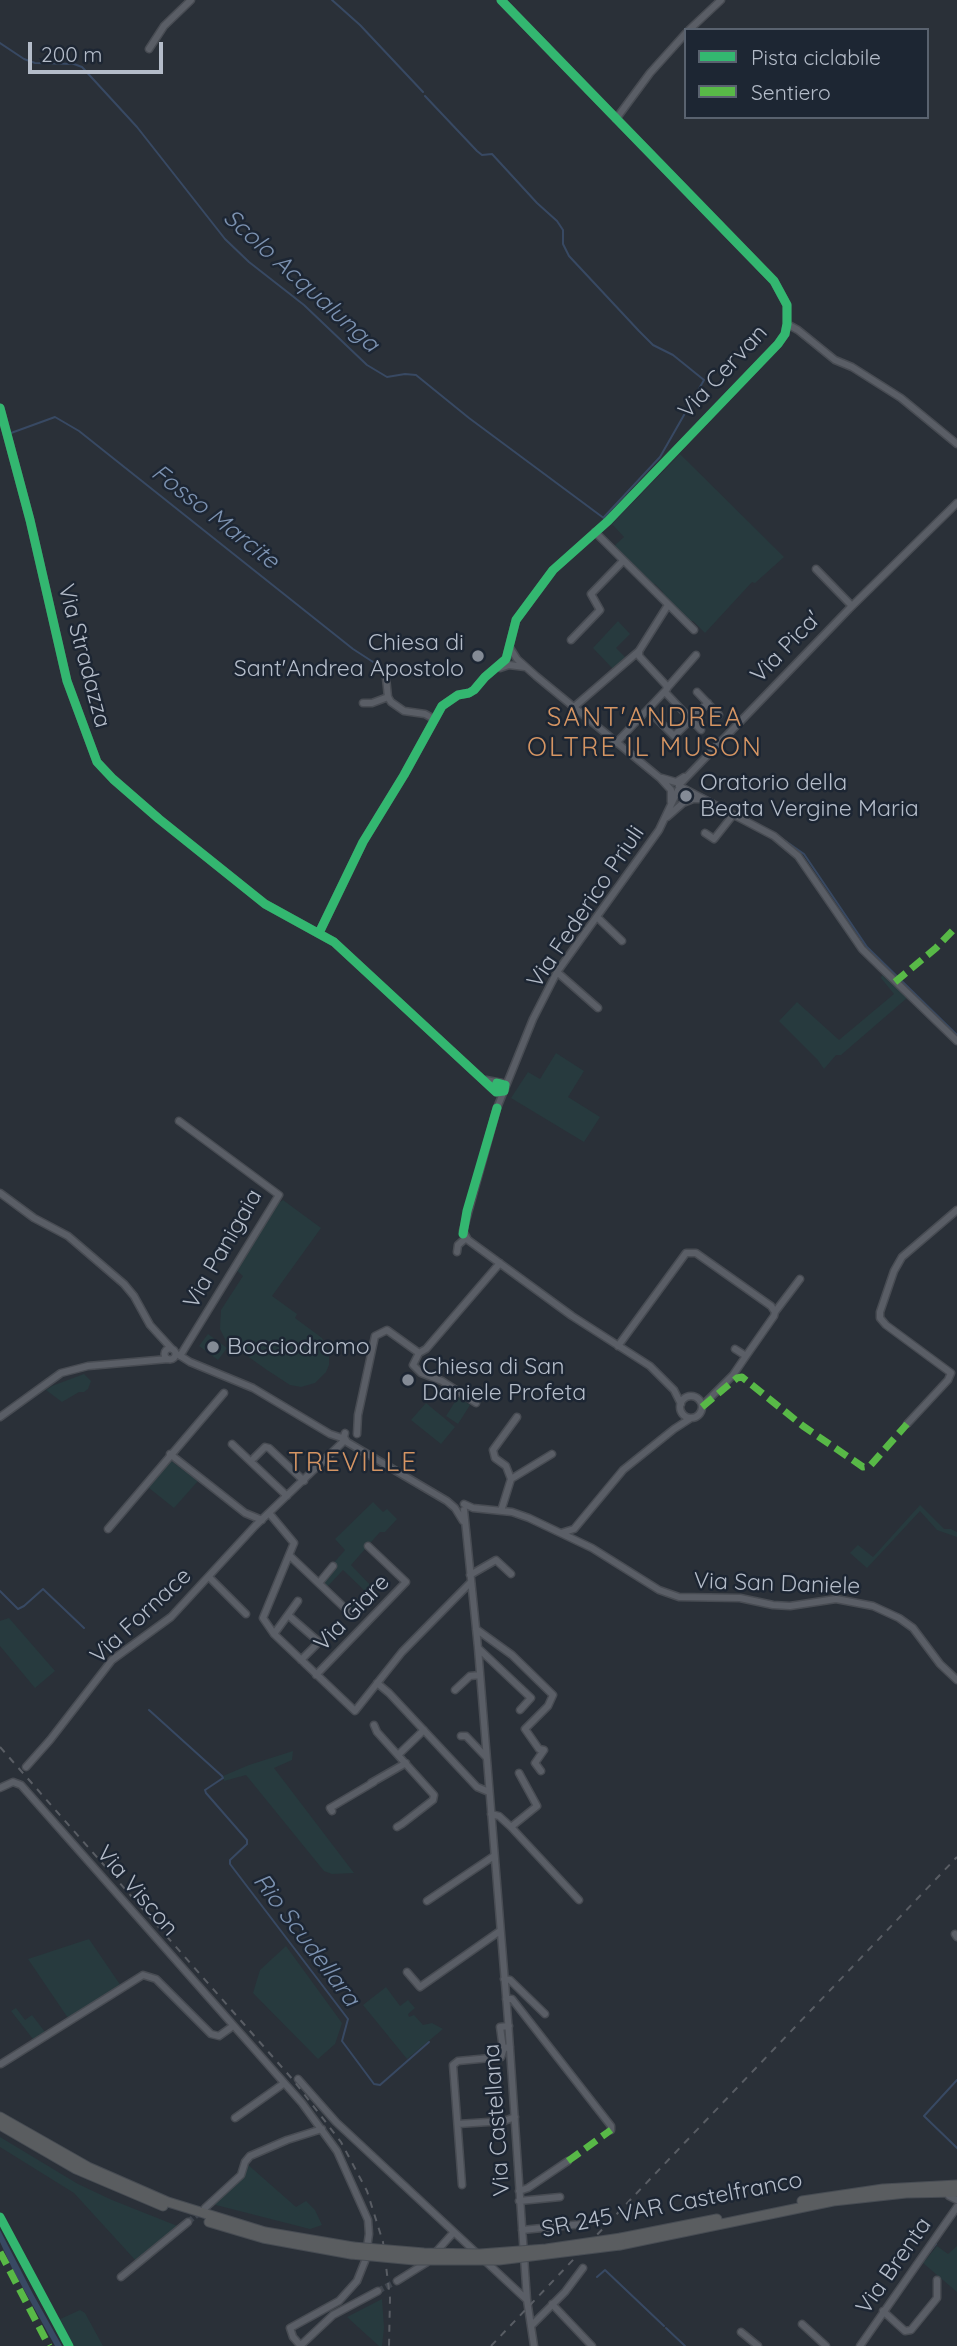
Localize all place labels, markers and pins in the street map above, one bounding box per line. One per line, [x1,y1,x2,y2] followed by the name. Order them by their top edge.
[234,629,464,683] place label: Chiesa di Sant'Andrea Apostolo
[470,648,486,664] marker: Chiesa di Sant'Andrea Apostolo
[700,769,919,823] place label: Oratorio della Beata Vergine Maria
[678,788,694,804] marker: Oratorio della Beata Vergine Maria
[227,1333,370,1361] place label: Bocciodromo
[205,1339,221,1355] marker: Bocciodromo
[422,1353,586,1407] place label: Chiesa di San Daniele Profeta
[400,1372,416,1388] marker: Chiesa di San Daniele Profeta

